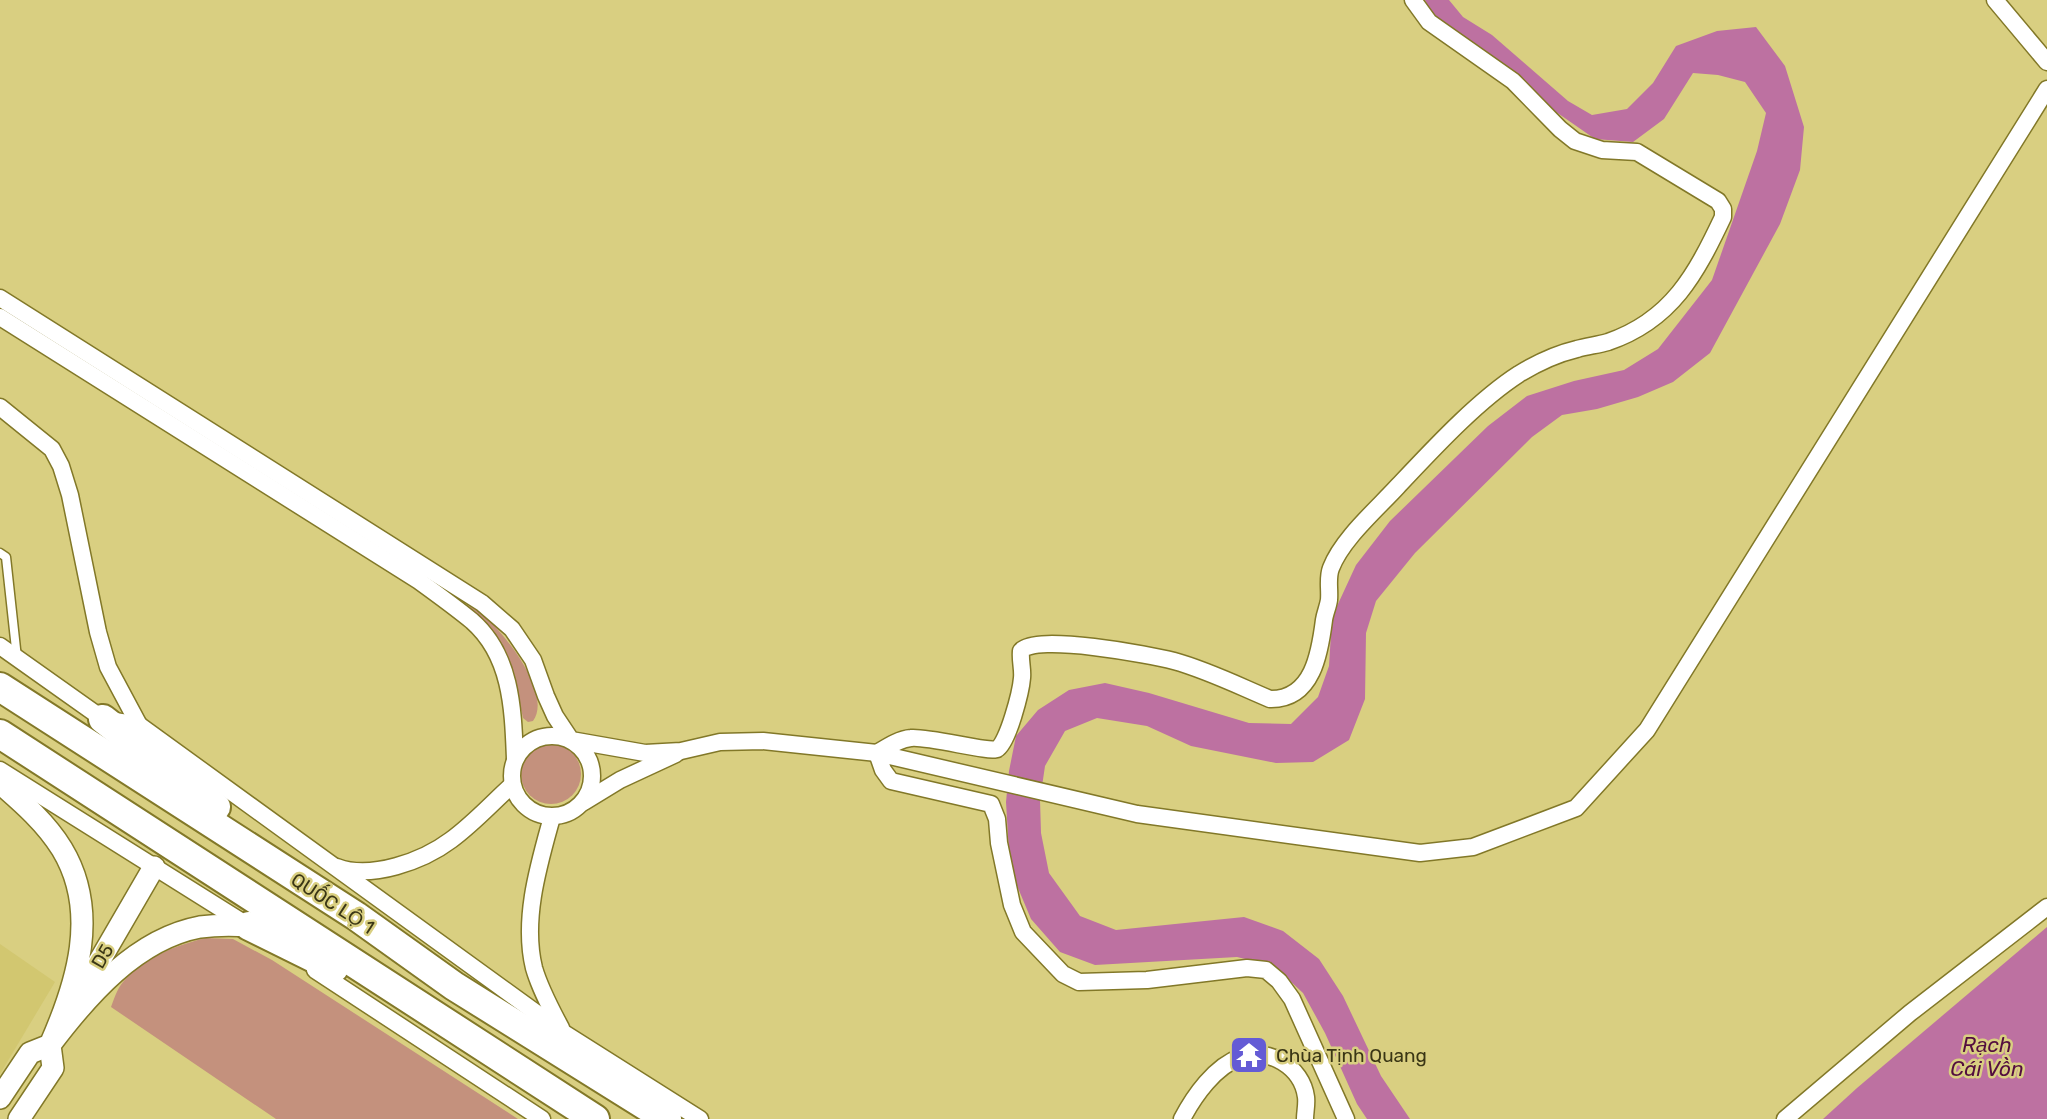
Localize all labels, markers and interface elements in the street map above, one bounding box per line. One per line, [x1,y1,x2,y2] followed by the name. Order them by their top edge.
[287,866,380,939] street label: QUỐC LỘ 1
[86,940,118,973] street label: D5
[1950,1032,2024,1081] water label: Rạch Cái Vồn
[1228,1034,1270,1076] temple icon: Chùa Tịnh Quang
[1276,1044,1427,1067] place label: Chùa Tịnh Quang

